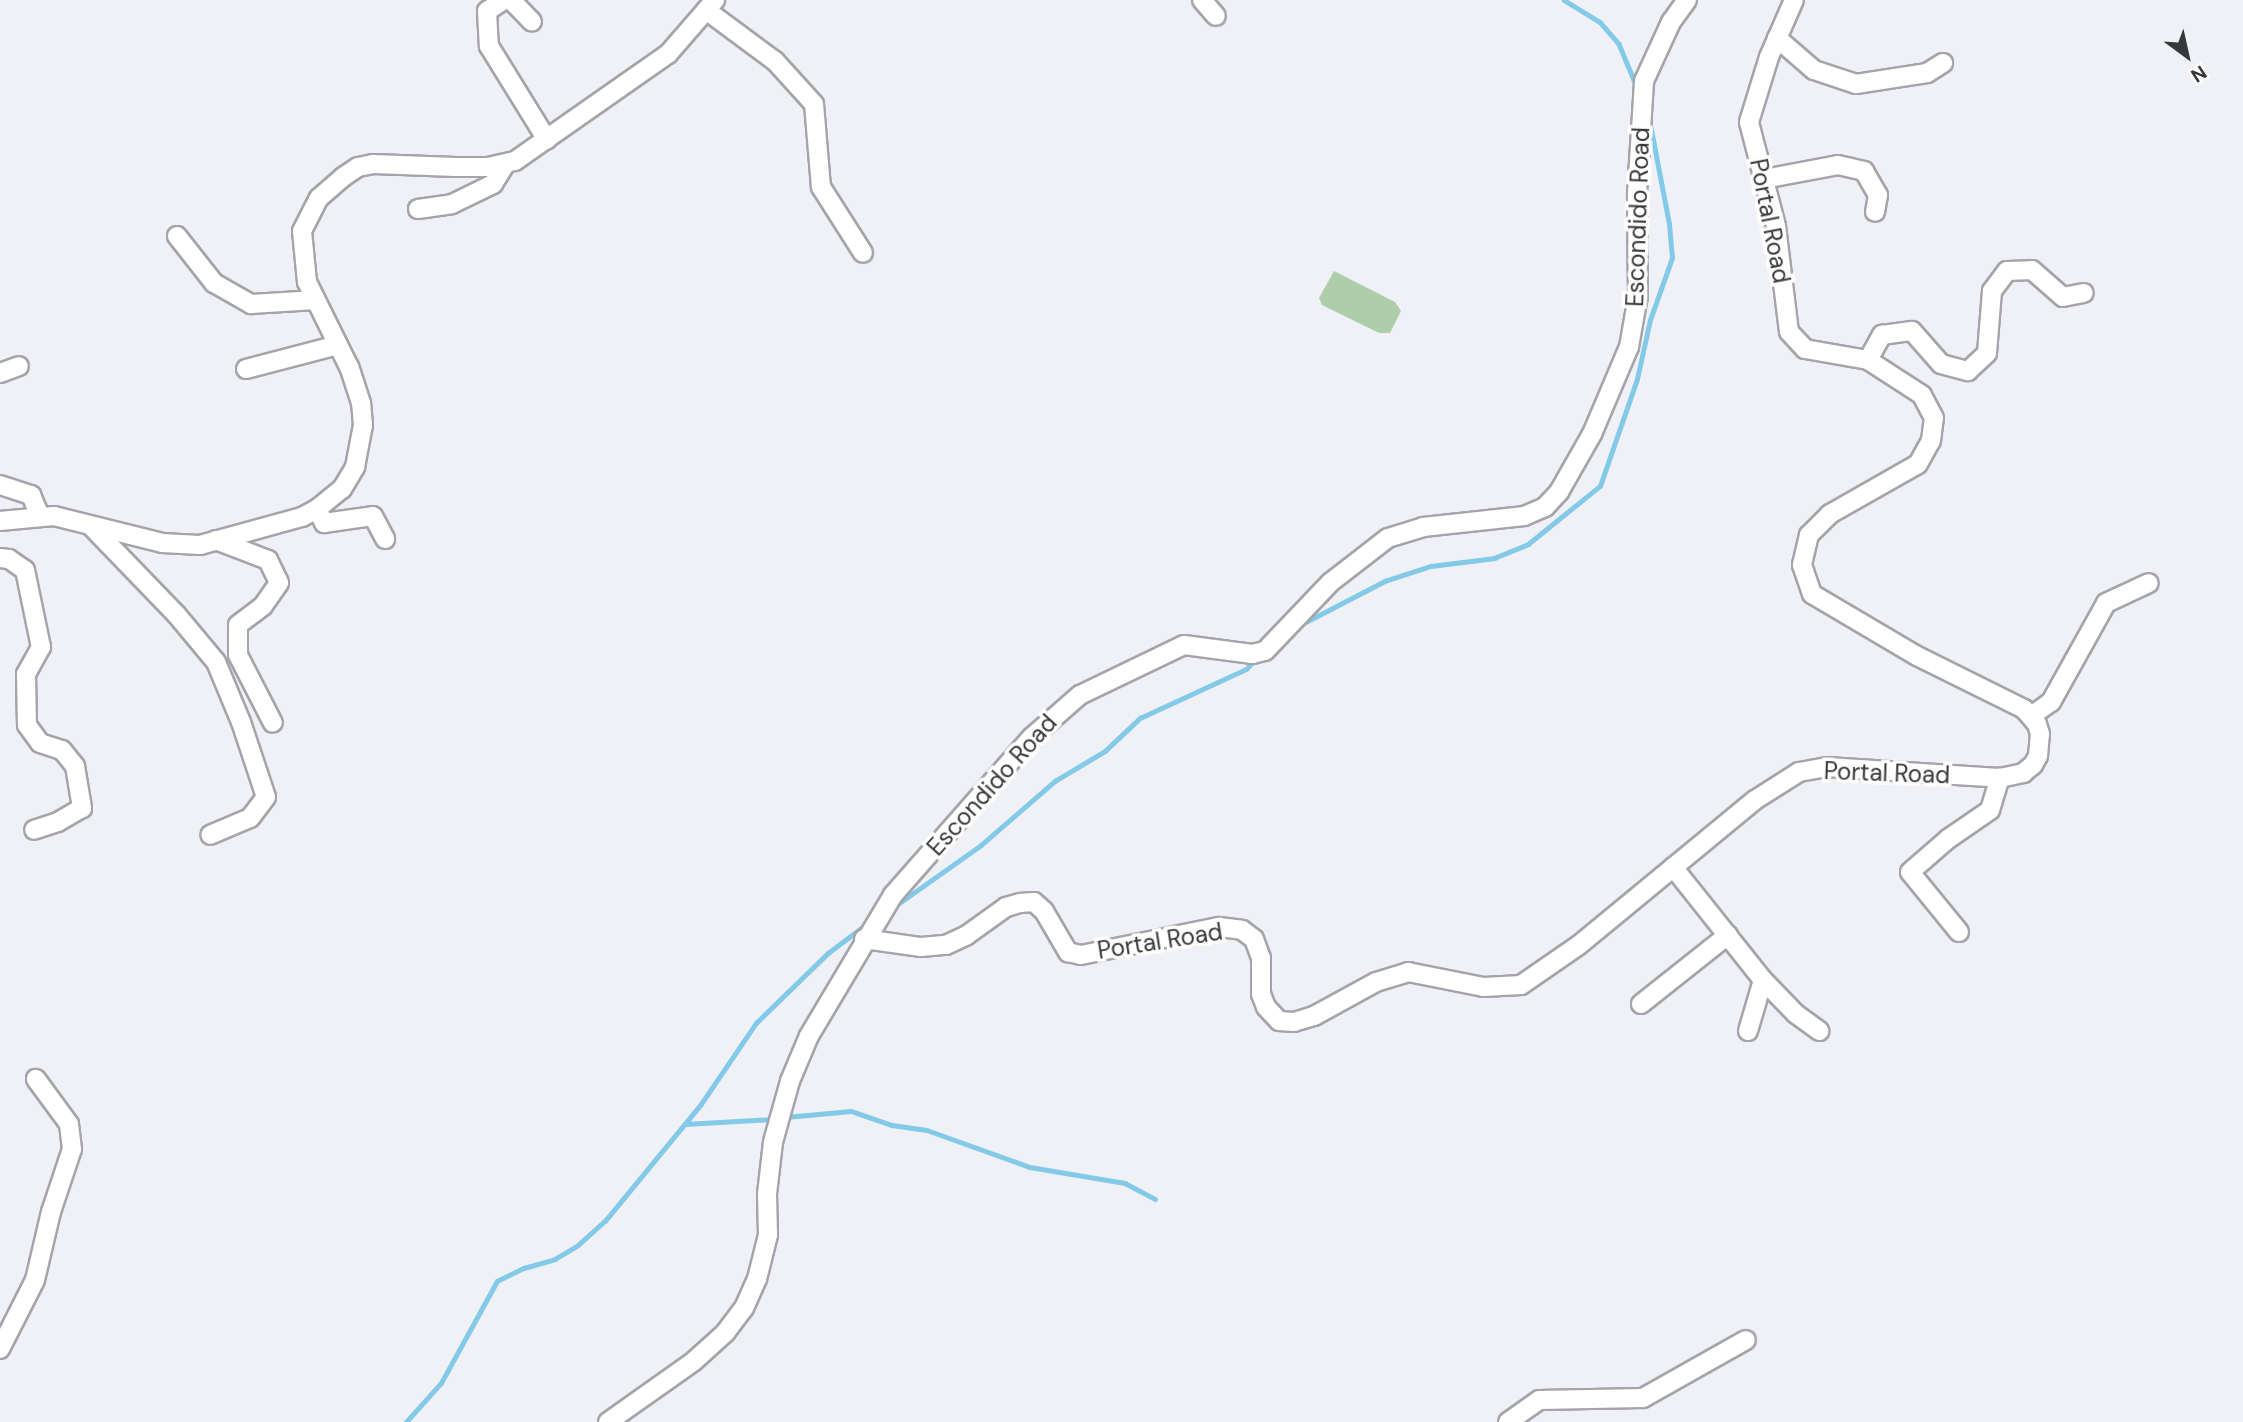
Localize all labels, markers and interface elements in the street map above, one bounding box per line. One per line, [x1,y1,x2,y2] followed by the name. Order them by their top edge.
[2152,21,2222,91] north arrow
[2186,60,2211,88] text: N
[1620,127,1656,307] street label: Escondido Road
[1744,156,1796,286] street label: Portal Road
[921,709,1063,861] street label: Escondido Road
[1823,756,1951,790] street label: Portal Road
[1095,917,1225,965] street label: Portal Road

